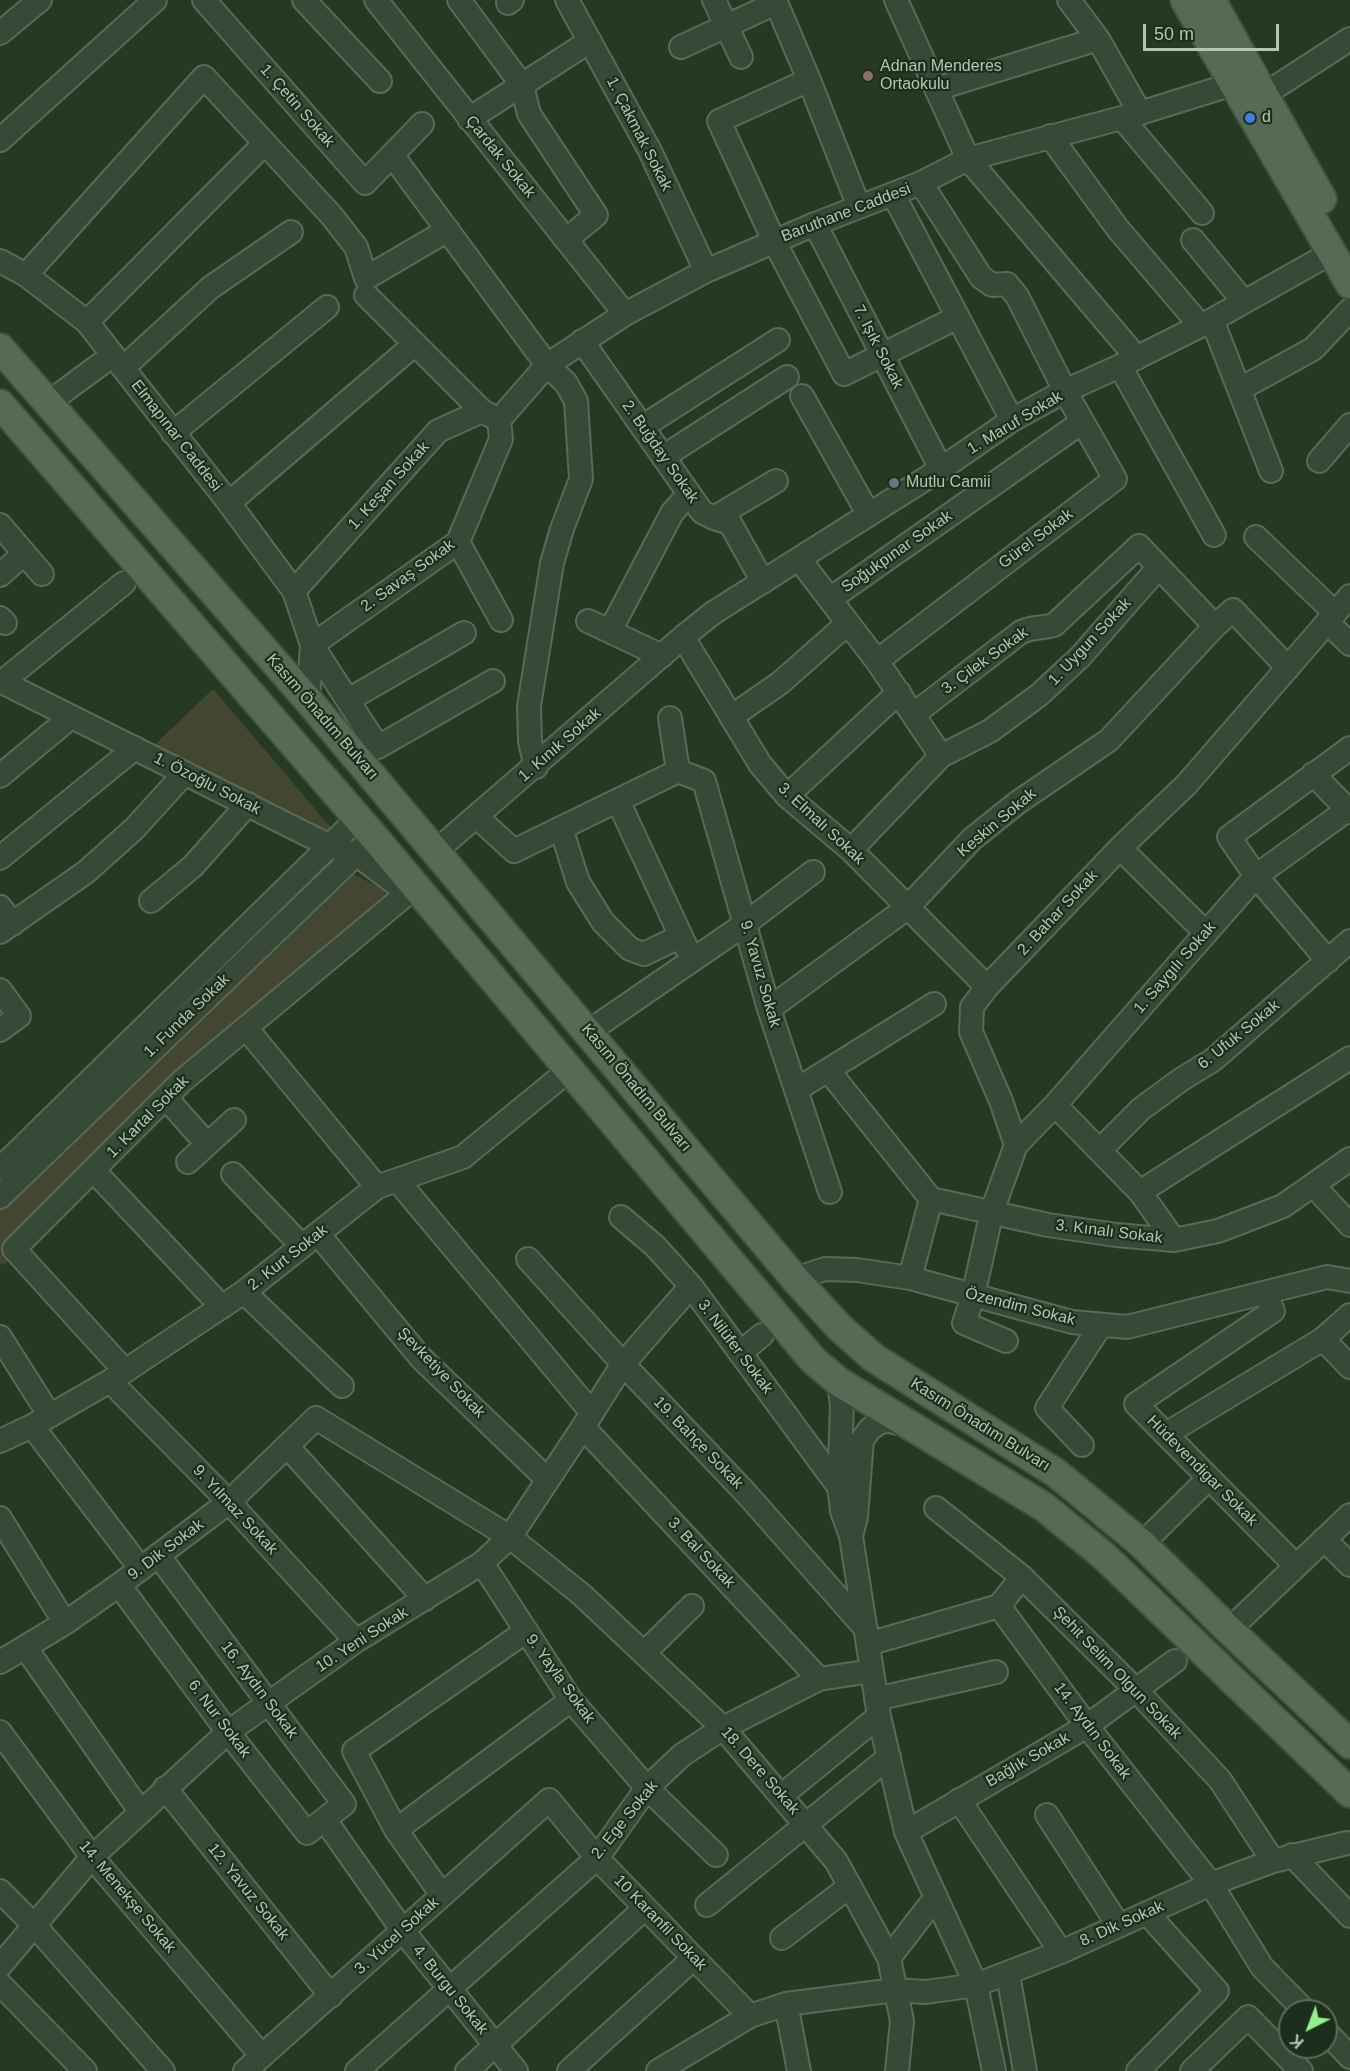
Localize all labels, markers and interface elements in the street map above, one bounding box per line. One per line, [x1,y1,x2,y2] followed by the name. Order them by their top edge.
[1146,12,1282,50] scale bar
[1154,24,1194,44] text: 50 m
[880,57,1002,95] place label: Adnan Menderes Ortaokulu
[256,60,338,152] street label: 1. Çetin Sokak
[861,69,875,83] marker: Adnan Menderes Ortaokulu
[602,74,676,194] street label: 1. Çakmak Sokak
[1262,108,1271,128] place label: d
[1243,111,1257,125] marker: d
[461,112,539,202] street label: Çardak Sokak
[779,179,913,247] street label: Baruthane Caddesi
[849,302,907,392] street label: 7. Işık Sokak
[127,376,225,496] street label: Elmapınar Caddesi
[964,387,1066,459] street label: 1. Maruf Sokak
[617,397,703,507] street label: 2. Buğday Sokak
[344,438,434,534] street label: 1. Keşan Sokak
[906,473,990,493] place label: Mutlu Camii
[887,476,901,490] marker: Mutlu Camii
[995,505,1077,573] street label: Gürel Sokak
[838,507,956,597] street label: Soğukpınar Sokak
[357,536,459,616] street label: 2. Savaş Sokak
[1044,594,1136,690] street label: 1. Uygun Sokak
[938,623,1032,699] street label: 3. Çilek Sokak
[262,650,382,784] street label: Kasım Önadım Bulvarı
[515,704,605,786] street label: 1. Kınık Sokak
[150,749,264,819] street label: 1. Özoğlu Sokak
[774,779,868,869] street label: 3. Elmalı Sokak
[954,784,1040,862] street label: Keskin Sokak
[1014,866,1102,960] street label: 2. Bahar Sokak
[736,918,784,1030] street label: 9. Yavuz Sokak
[1130,918,1220,1018] street label: 1. Saygılı Sokak
[140,970,234,1062] street label: 1. Funda Sokak
[1194,996,1284,1074] street label: 6. Ufuk Sokak
[577,1020,695,1156] street label: Kasım Önadım Bulvarı
[103,1072,193,1162] street label: 1. Kartal Sokak
[1054,1216,1164,1248] street label: 3. Kınalı Sokak
[244,1221,332,1295] street label: 2. Kurt Sokak
[963,1284,1077,1330] street label: Özendim Sokak
[693,1296,777,1398] street label: 3. Nilüfer Sokak
[393,1324,489,1422] street label: Şevketiye Sokak
[907,1374,1053,1476] street label: Kasım Önadım Bulvarı
[649,1393,747,1493] street label: 19. Bahçe Sokak
[1143,1412,1261,1530] street label: Hüdevendigar Sokak
[189,1461,281,1559] street label: 9. Yılmaz Sokak
[663,1514,739,1592] street label: 3. Bal Sokak
[124,1515,208,1585] street label: 9. Dik Sokak
[312,1603,412,1677] street label: 10. Yeni Sokak
[1049,1603,1185,1743] street label: Şehit Selim Olgun Sokak
[521,1631,599,1727] street label: 9. Yayla Sokak
[216,1638,302,1742] street label: 16. Aydın Sokak
[184,1676,254,1762] street label: 6. Nur Sokak
[1049,1679,1135,1783] street label: 14. Aydın Sokak
[717,1723,803,1819] street label: 18. Dere Sokak
[983,1728,1073,1792] street label: Bağlık Sokak
[588,1777,662,1863] street label: 2. Ege Sokak
[74,1837,180,1957] street label: 14. Menekşe Sokak
[203,1840,293,1944] street label: 12. Yavuz Sokak
[610,1871,710,1975] street label: 10 Karanfil Sokak
[351,1893,443,1979] street label: 3. Yücel Sokak
[1077,1897,1167,1951] street label: 8. Dik Sokak
[408,1941,492,2039] street label: 4. Burgu Sokak
[1278,1999,1338,2059] north arrow
[1287,2031,1307,2051] text: K

